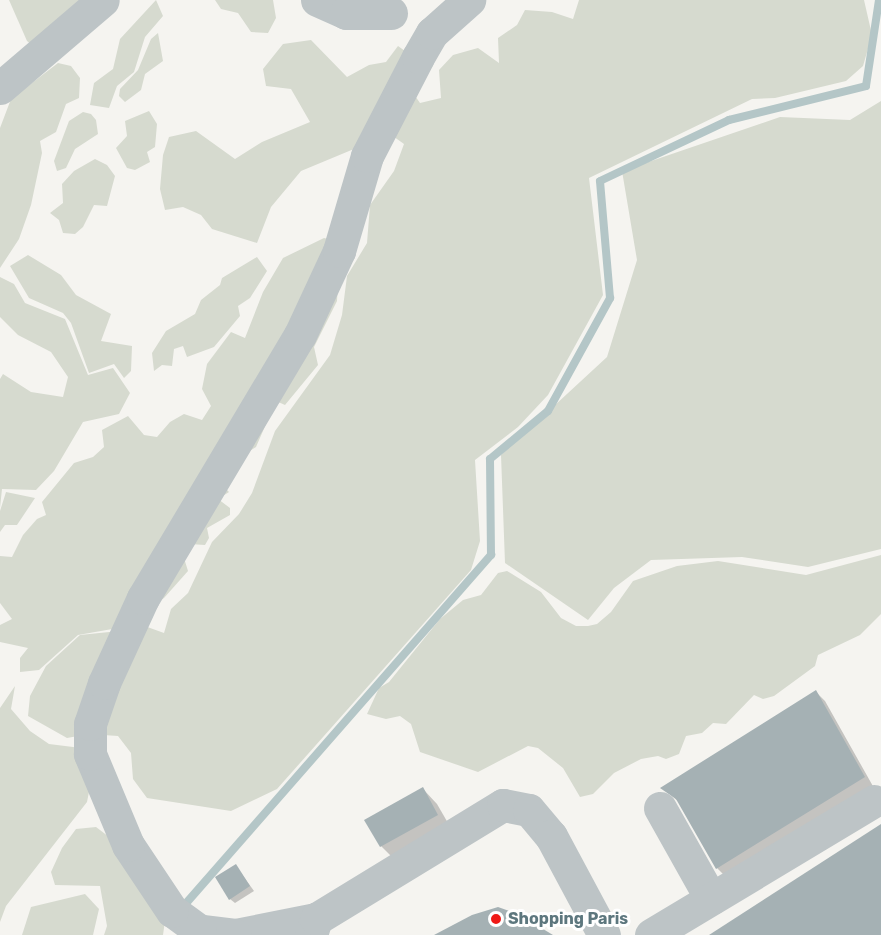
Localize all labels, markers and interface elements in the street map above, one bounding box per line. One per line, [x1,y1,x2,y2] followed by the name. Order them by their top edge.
[508,909,628,929] place label: Shopping Paris
[489,912,503,926] marker: Shopping Paris

